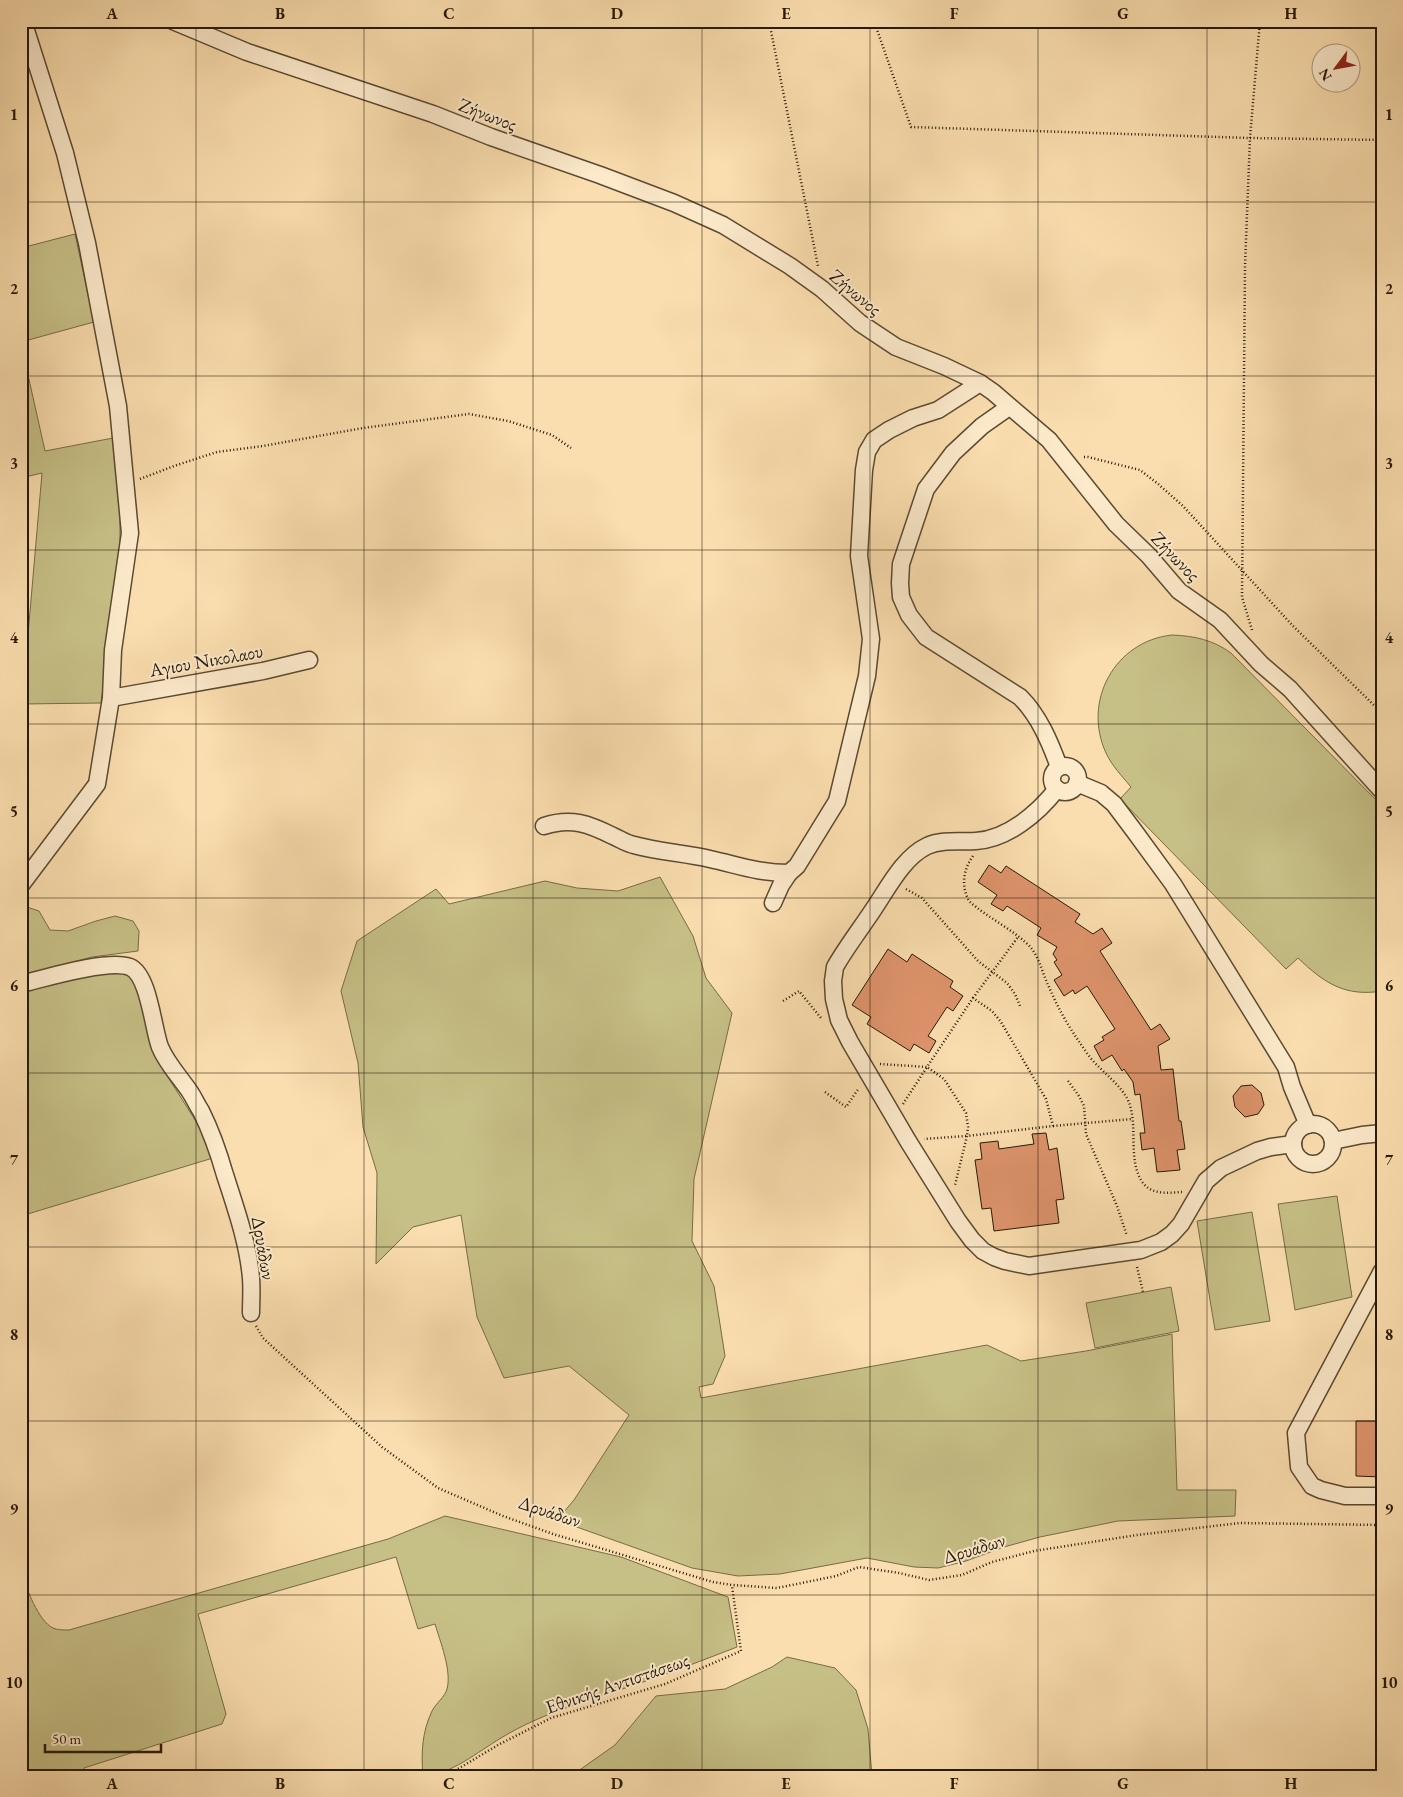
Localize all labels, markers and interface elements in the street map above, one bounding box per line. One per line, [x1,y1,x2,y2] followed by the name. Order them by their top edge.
[105,3,118,24] text: A
[275,3,285,24] text: B
[443,3,455,24] text: C
[611,3,623,24] text: D
[781,3,791,24] text: E
[950,3,959,24] text: F
[1117,3,1129,24] text: G
[1285,3,1298,24] text: H
[1310,42,1360,92] north arrow
[1314,65,1336,84] text: N
[455,92,521,137] street label: Ζήνωνος
[10,104,18,125] text: 1
[1385,104,1393,125] text: 1
[825,263,887,321] street label: Ζήνωνος
[10,278,19,299] text: 2
[1385,278,1394,299] text: 2
[10,453,18,474] text: 3
[1385,453,1393,474] text: 3
[1146,526,1206,587] street label: Ζήνωνος
[10,627,19,648] text: 4
[1385,627,1394,648] text: 4
[146,638,265,683] street label: Αγιου Νικολαου
[10,801,18,822] text: 5
[1385,801,1393,822] text: 5
[10,975,19,996] text: 6
[1385,975,1394,996] text: 6
[10,1149,19,1170] text: 7
[1385,1149,1394,1170] text: 7
[246,1214,281,1282] street label: Δρυάδων
[10,1324,18,1345] text: 8
[1385,1324,1393,1345] text: 8
[516,1490,584,1533] street label: Δρυάδων
[10,1498,19,1519] text: 9
[1385,1498,1394,1519] text: 9
[940,1527,1009,1570] street label: Δρυάδων
[542,1647,692,1720] street label: Εθνικής Αντιστάσεως
[6,1672,23,1693] text: 10
[1381,1672,1398,1693] text: 10
[45,1722,161,1754] scale bar
[52,1729,81,1748] text: 50 m
[105,1773,118,1794] text: A
[275,1773,285,1794] text: B
[443,1773,455,1794] text: C
[611,1773,623,1794] text: D
[781,1773,791,1794] text: E
[950,1773,959,1794] text: F
[1117,1773,1129,1794] text: G
[1285,1773,1298,1794] text: H

